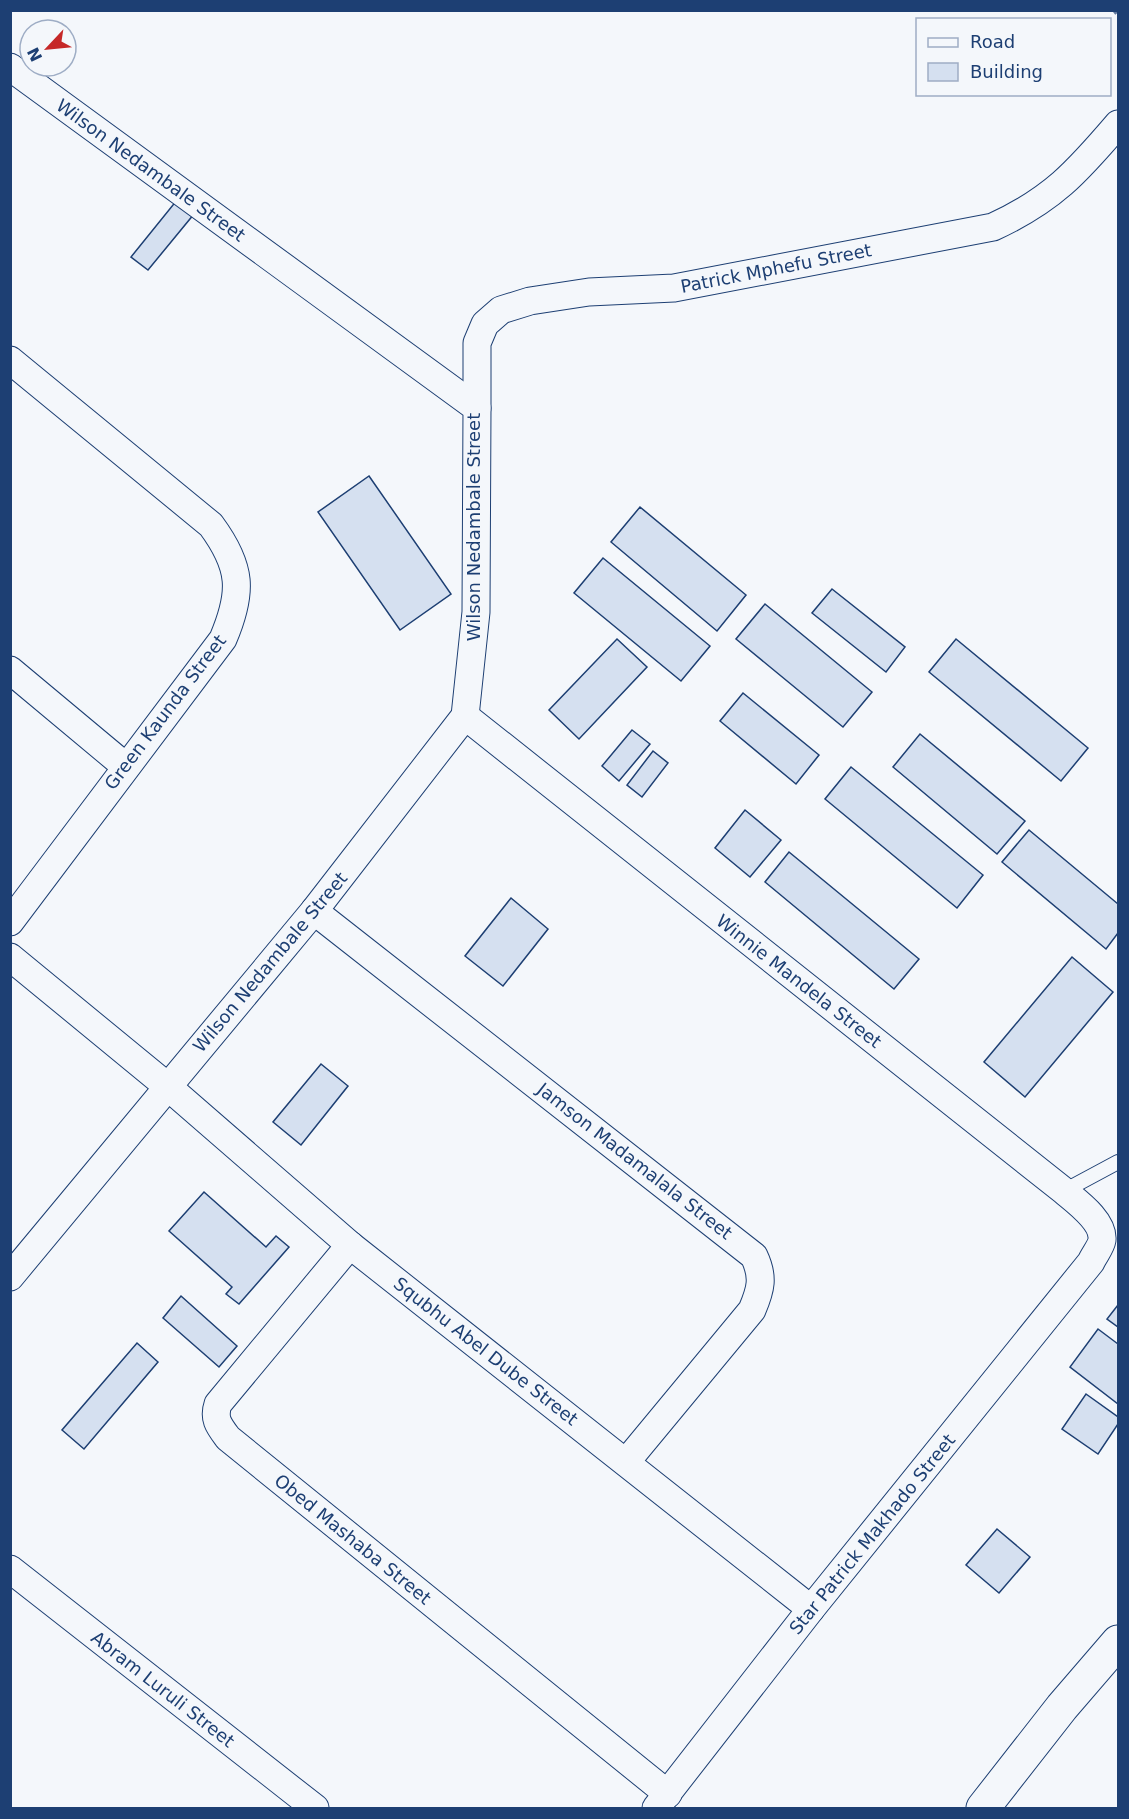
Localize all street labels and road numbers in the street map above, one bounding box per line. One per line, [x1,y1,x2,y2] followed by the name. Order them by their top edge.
[52,94,250,246] street label: Wilson Nedambale Street
[679,239,873,297] street label: Patrick Mphefu Street
[463,413,484,641] street label: Wilson Nedambale Street
[100,630,230,794] street label: Green Kaunda Street
[189,868,351,1056] street label: Wilson Nedambale Street
[712,910,886,1052] street label: Winnie Mandela Street
[533,1078,737,1244] street label: Jamson Madamalala Street
[390,1273,582,1429] street label: Squbhu Abel Dube Street
[785,1430,959,1638] street label: Star Patrick Makhado Street
[271,1469,435,1609] street label: Obed Mashaba Street
[87,1627,239,1751] street label: Abram Luruli Street

